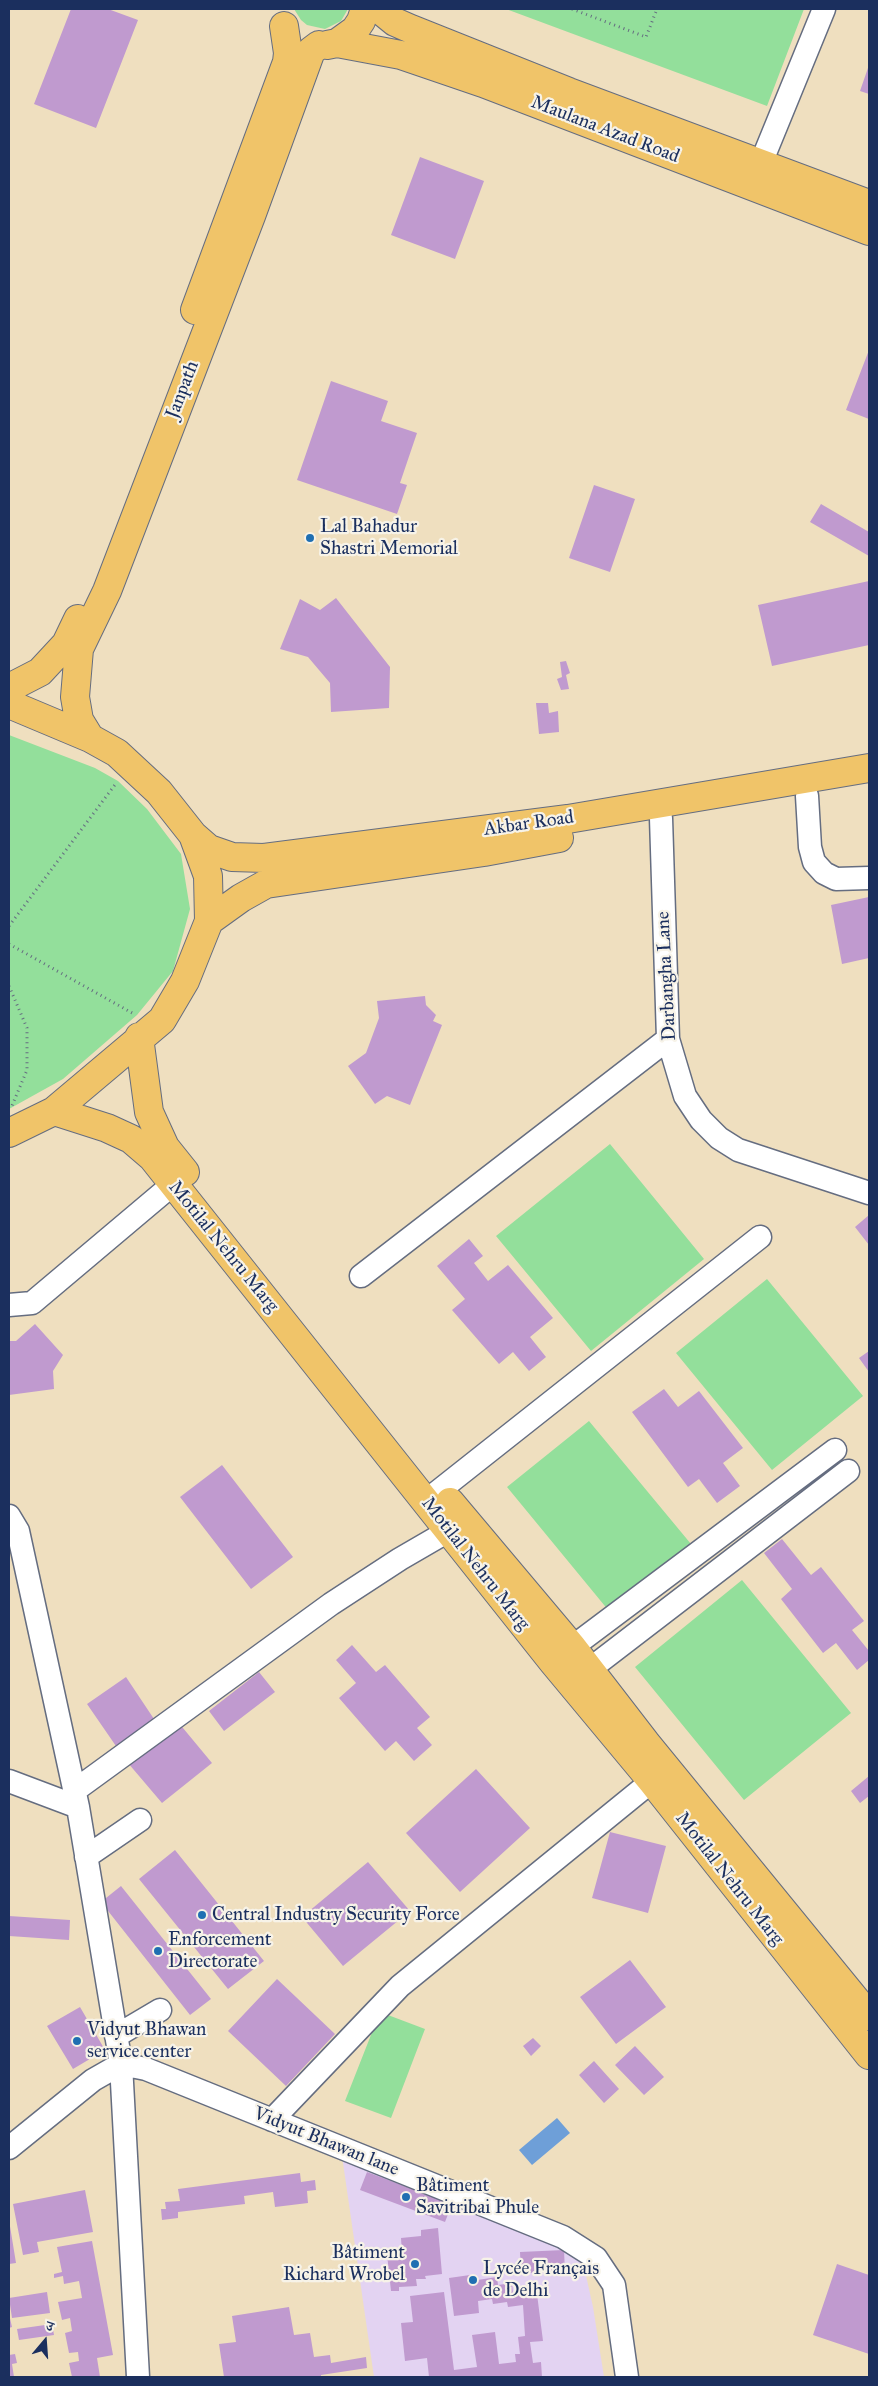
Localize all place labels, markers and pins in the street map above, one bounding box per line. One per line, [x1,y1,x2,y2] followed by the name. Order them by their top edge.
[320,516,458,560] place label: Lal Bahadur Shastri Memorial
[304,532,316,544] marker: Lal Bahadur Shastri Memorial
[212,1904,460,1926] place label: Central Industry Security Force
[196,1909,208,1921] marker: Central Industry Security Force
[168,1929,272,1973] place label: Enforcement Directorate
[152,1945,164,1957] marker: Enforcement Directorate
[87,2019,206,2063] place label: Vidyut Bhawan service center
[71,2035,83,2047] marker: Vidyut Bhawan service center
[416,2175,539,2219] place label: Bâtiment Savitribai Phule
[400,2191,412,2203] marker: Bâtiment Savitribai Phule
[283,2242,405,2286] place label: Bâtiment Richard Wrobel
[409,2258,421,2270] marker: Bâtiment Richard Wrobel
[483,2258,599,2302] place label: Lycée Français de Delhi
[467,2274,479,2286] marker: Lycée Français de Delhi

